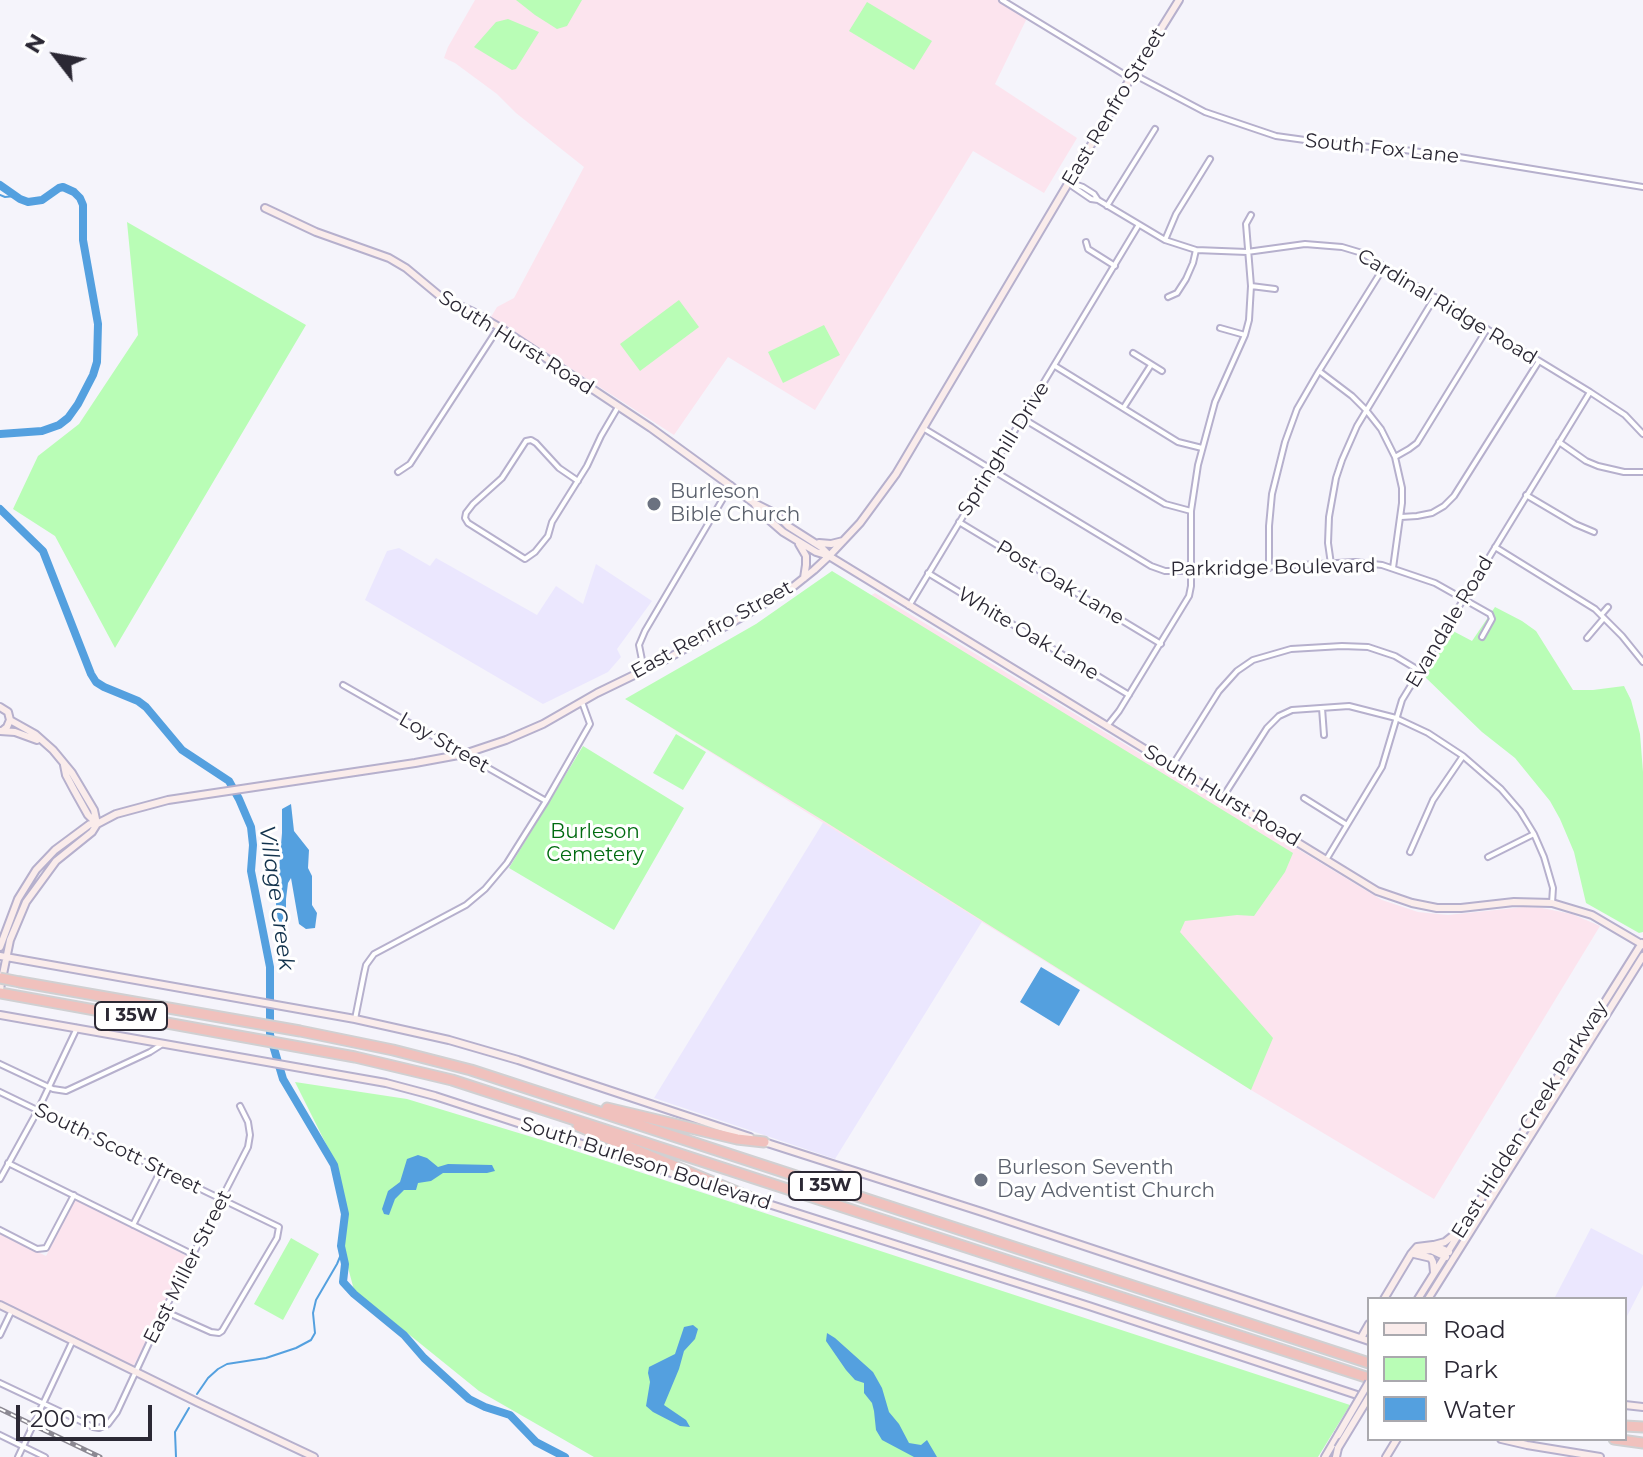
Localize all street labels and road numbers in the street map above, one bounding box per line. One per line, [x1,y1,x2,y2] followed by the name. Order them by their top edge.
[1057,23,1171,191] street label: East Renfro Street
[1304,129,1460,169] street label: South Fox Lane
[1353,244,1541,370] street label: Cardinal Ridge Road
[434,286,598,400] street label: South Hurst Road
[953,378,1055,520] street label: Springhill Drive
[992,535,1128,631] street label: Post Oak Lane
[1401,552,1499,692] street label: Evandale Road
[1170,554,1376,582] street label: Parkridge Boulevard
[627,576,797,684] street label: East Renfro Street
[953,582,1103,686] street label: White Oak Lane
[395,708,493,778] street label: Loy Street
[1139,740,1305,852] street label: South Hurst Road
[1447,997,1613,1243] street label: East Hidden Creek Parkway
[95,1002,167,1030] road number: I 35W
[31,1098,205,1200] street label: South Scott Street
[518,1112,774,1216] street label: South Burleson Boulevard
[789,1172,861,1200] road number: I 35W
[139,1186,237,1348] street label: East Miller Street

